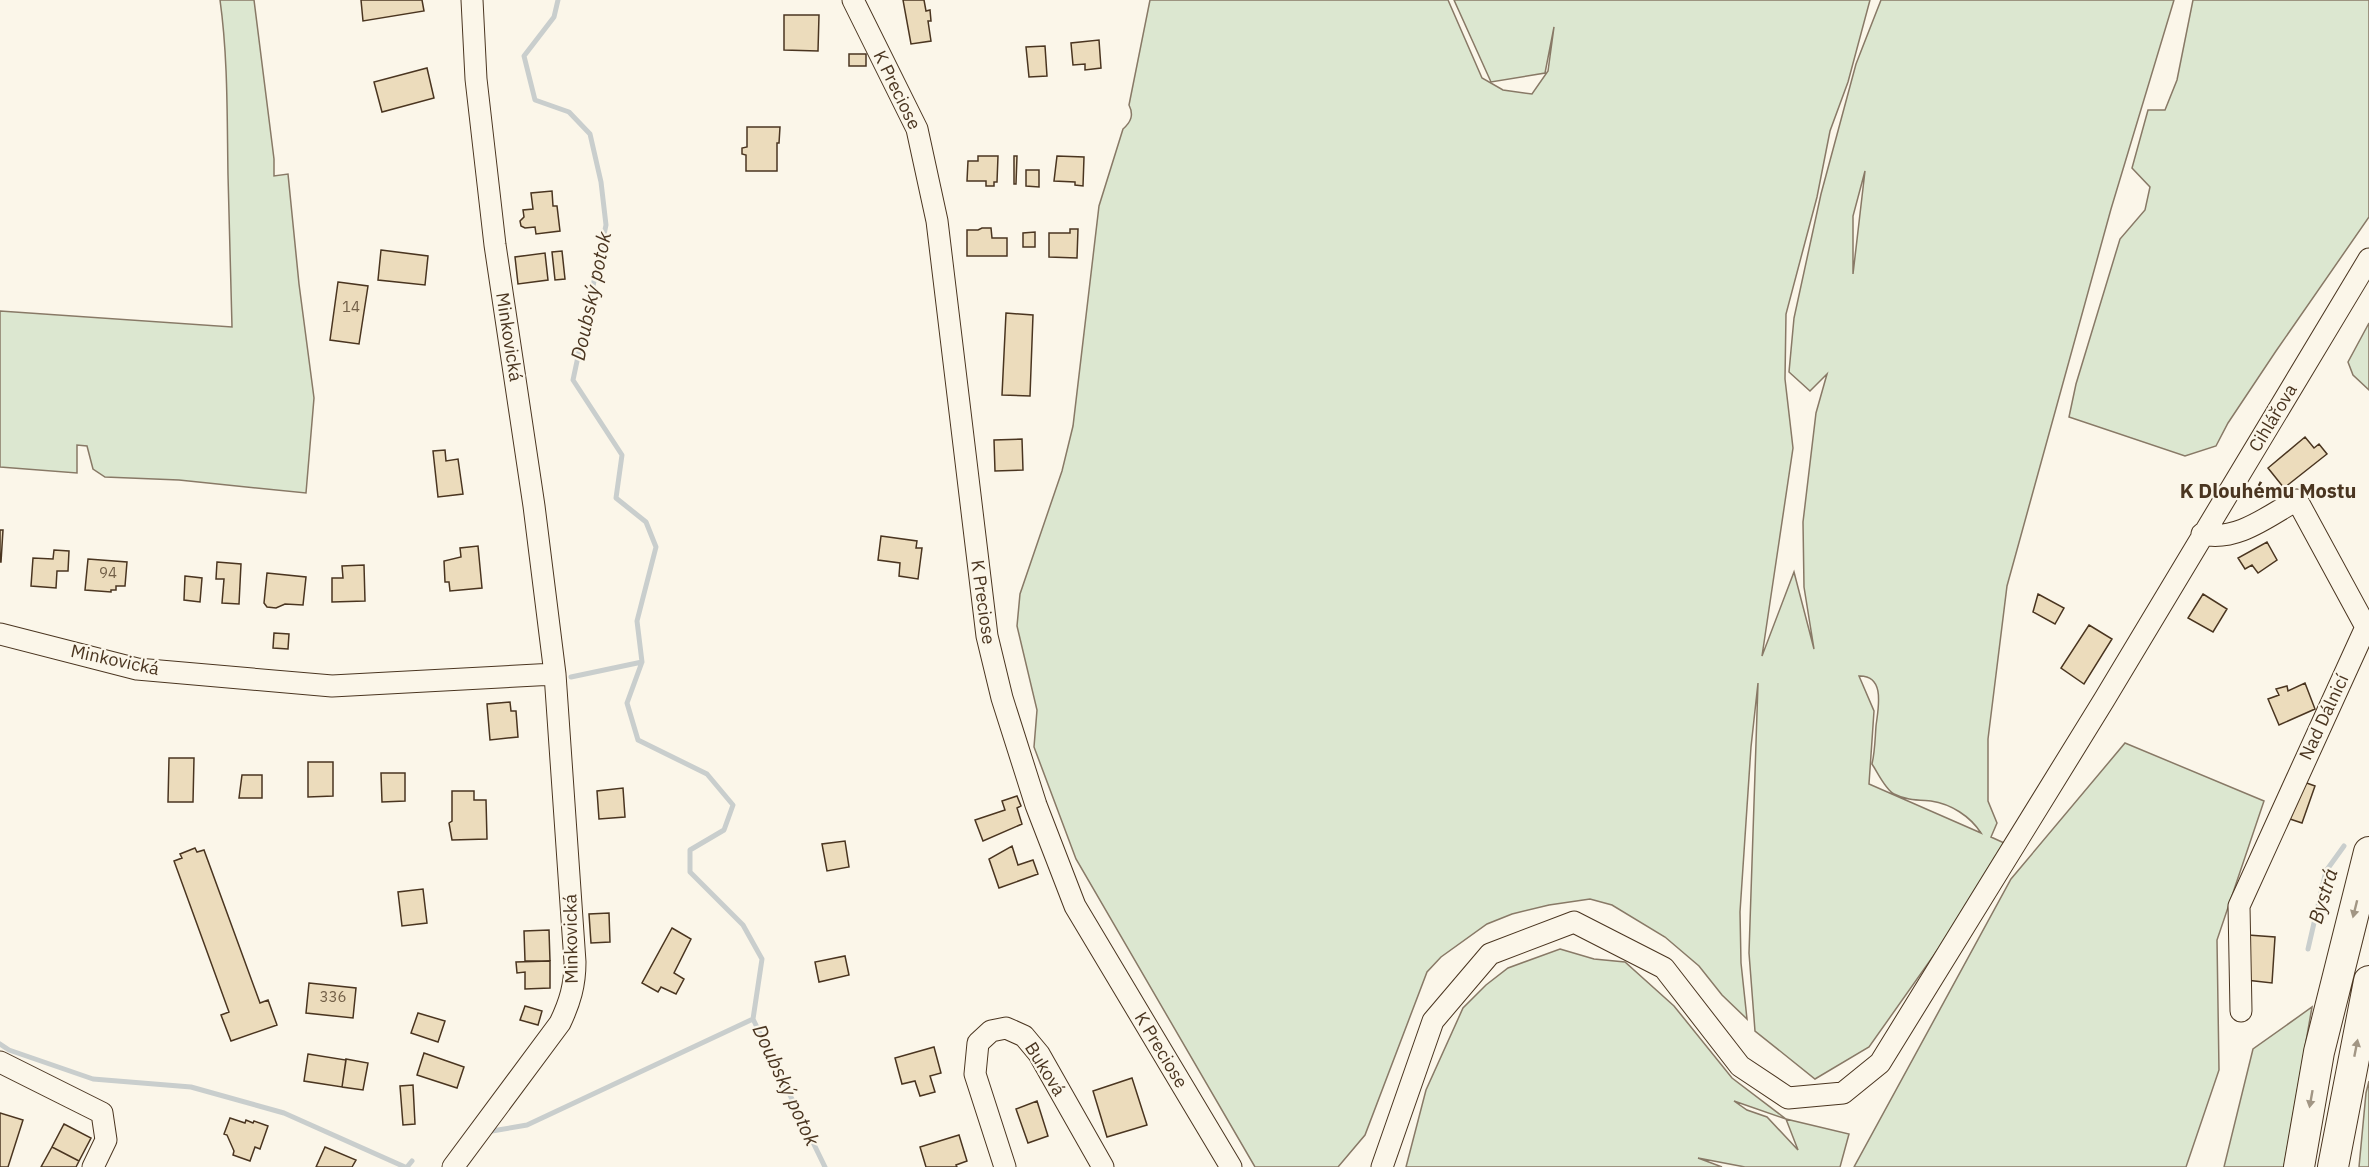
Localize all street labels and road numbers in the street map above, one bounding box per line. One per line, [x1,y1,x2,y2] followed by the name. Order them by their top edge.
[868,47,926,133] street label: K Preciose
[491,291,528,383] street label: Minkovická
[2243,379,2302,456] street label: Cihlářova
[966,558,1001,646] street label: K Preciose
[69,639,162,680] street label: Minkovická
[2294,670,2354,763] street label: Nad Dálnicí
[558,893,583,984] street label: Minkovická
[1130,1007,1193,1092] street label: K Preciose
[1020,1037,1071,1100] street label: Buková

